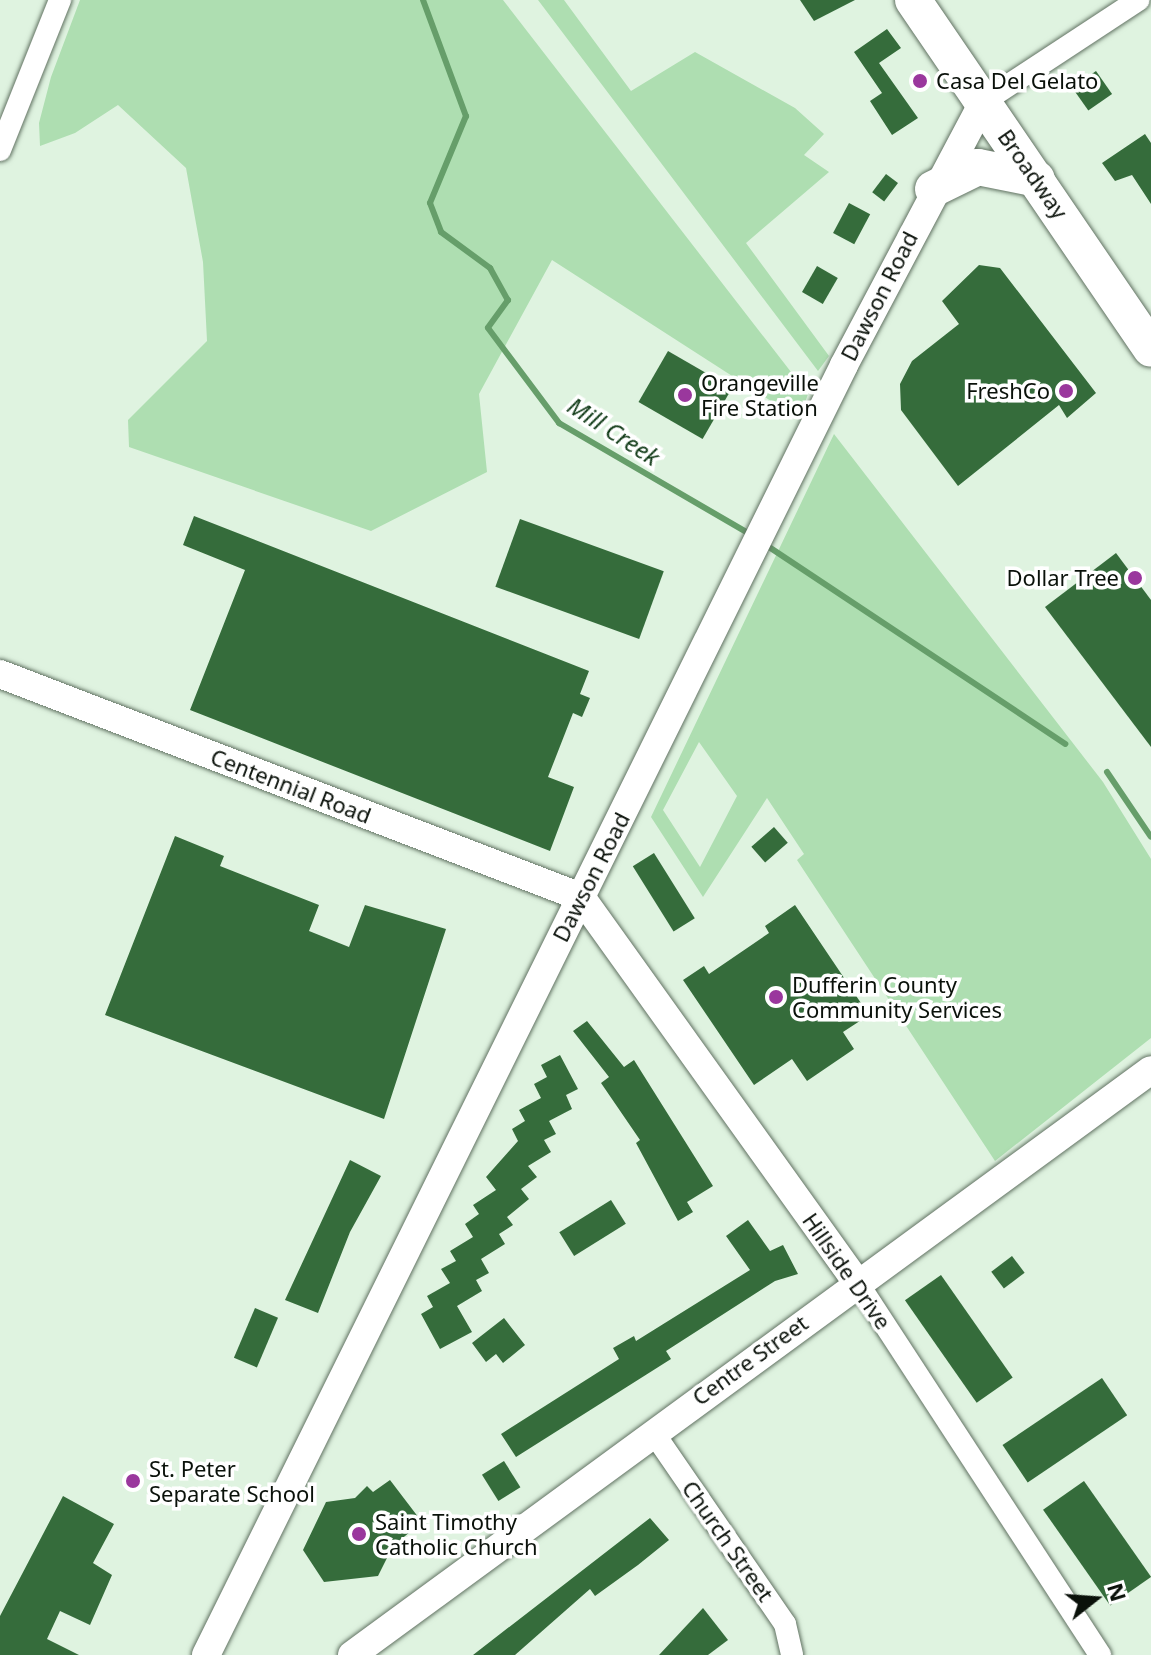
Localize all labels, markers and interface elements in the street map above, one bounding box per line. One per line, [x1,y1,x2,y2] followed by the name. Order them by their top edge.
[936,68,1098,94] place label: Casa Del Gelato
[911,72,929,90] marker: Casa Del Gelato
[993,124,1073,224] street label: Broadway
[835,227,923,365] street label: Dawson Road
[701,369,819,420] place label: Orangeville Fire Station
[966,378,1050,404] place label: FreshCo
[1057,382,1075,400] marker: FreshCo
[676,386,694,404] marker: Orangeville Fire Station
[563,391,665,471] water label: Mill Creek
[1007,565,1119,591] place label: Dollar Tree
[1126,569,1144,587] marker: Dollar Tree
[207,743,375,829] street label: Centennial Road
[547,808,635,946] street label: Dawson Road
[792,971,1002,1022] place label: Dufferin County Community Services
[767,988,785,1006] marker: Dufferin County Community Services
[797,1208,897,1334] street label: Hillside Drive
[687,1309,813,1411] street label: Centre Street
[149,1455,315,1506] place label: St. Peter Separate School
[124,1472,142,1490] marker: St. Peter Separate School
[677,1476,779,1606] street label: Church Street
[375,1508,538,1560] place label: Saint Timothy Catholic Church
[350,1525,368,1543] marker: Saint Timothy Catholic Church
[1055,1559,1135,1639] north arrow
[1101,1579,1135,1605] text: N

